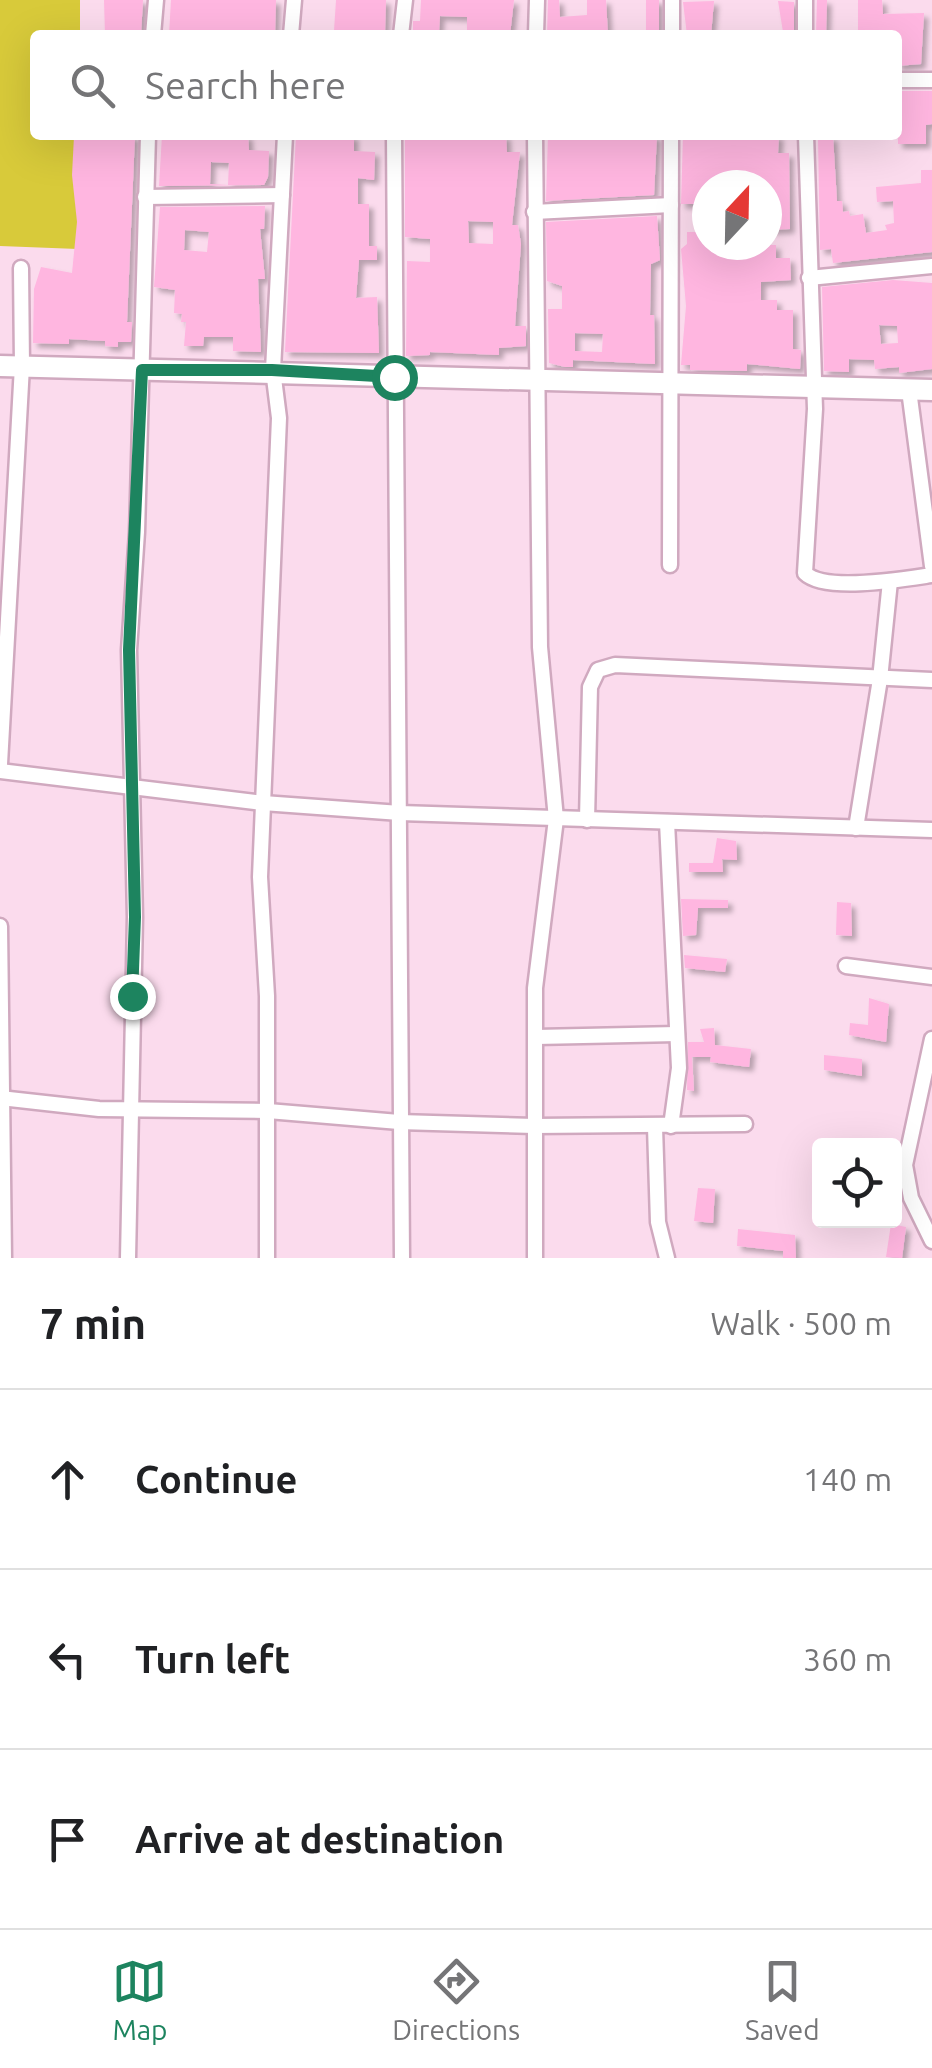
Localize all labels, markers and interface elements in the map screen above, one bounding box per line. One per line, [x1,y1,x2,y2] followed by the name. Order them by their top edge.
[30,30,902,140] search box
[65,58,120,113] icon: search
[145,64,346,106] text: Search here
[692,170,782,260] north arrow
[372,355,418,401] route start
[110,974,156,1020] route end
[812,1138,902,1228] map controls
[812,1138,902,1228] button: locate
[40,1300,146,1347] text: 7 min
[710,1305,892,1341] text: Walk · 500 m
[40,1452,95,1507] icon: ahead
[135,1458,297,1500] text: Continue
[803,1461,892,1497] text: 140 m
[40,1632,95,1687] icon: left
[135,1638,290,1680] text: Turn left
[803,1641,892,1677] text: 360 m
[40,1812,95,1867] icon: arrive
[135,1818,504,1860] text: Arrive at destination
[112,1954,168,2045] tab: Map
[392,1954,520,2045] tab: Directions
[745,1954,820,2045] tab: Saved

